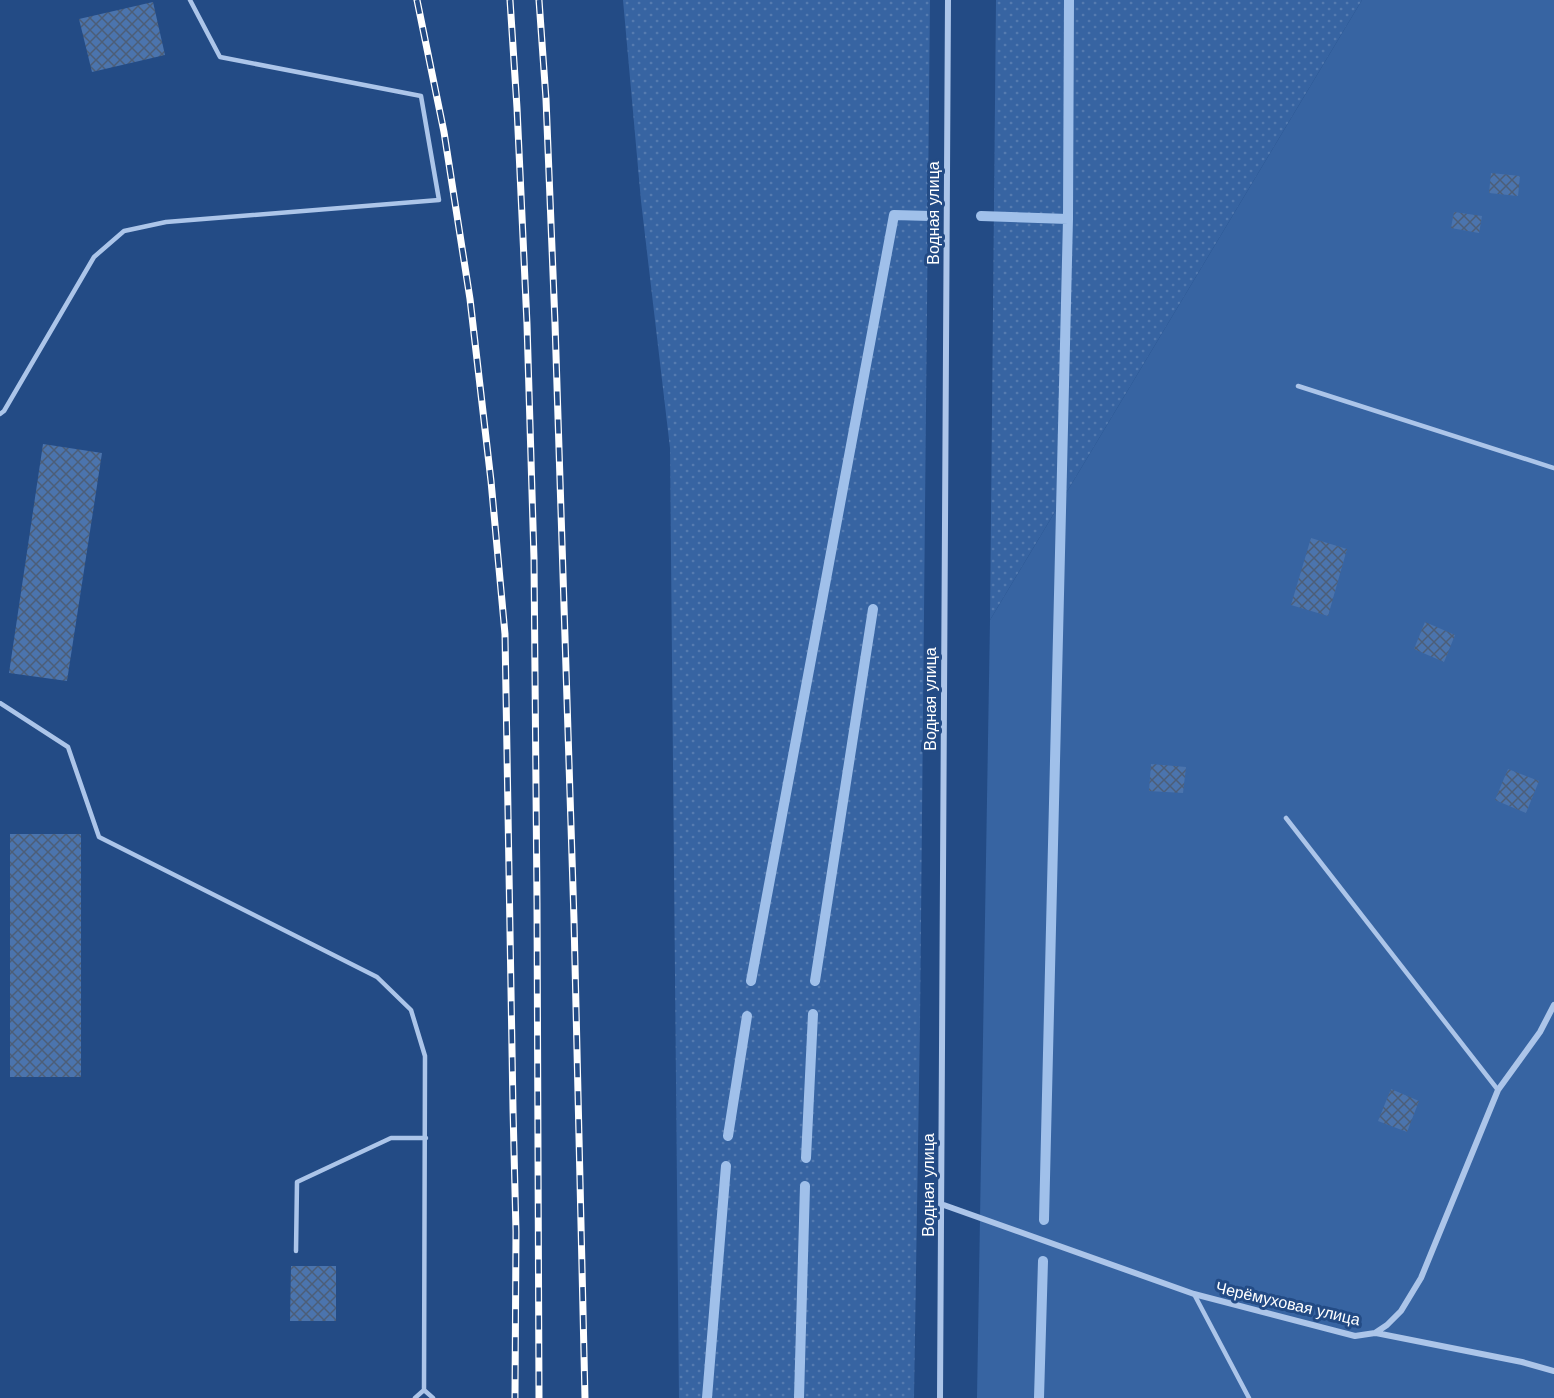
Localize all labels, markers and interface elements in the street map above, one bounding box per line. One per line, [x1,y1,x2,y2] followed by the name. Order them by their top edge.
[925,161,942,265] street label: Водная улица
[922,647,939,751] street label: Водная улица
[920,1133,937,1237] street label: Водная улица
[1214,1279,1362,1328] street label: Черёмуховая улица

